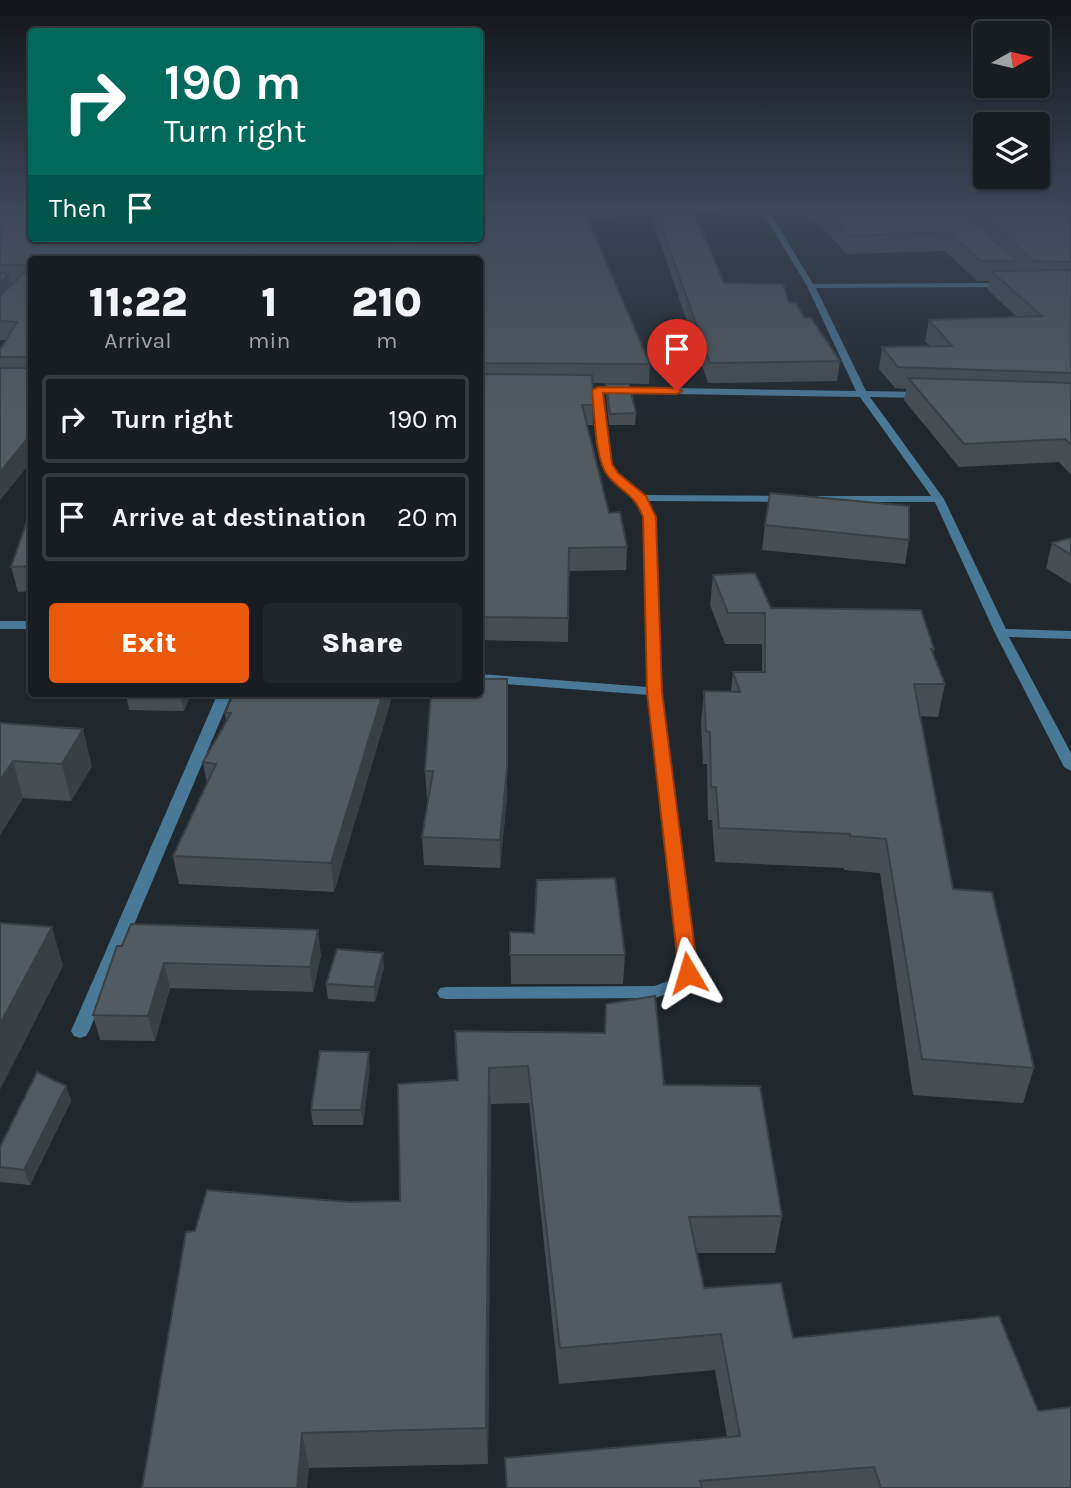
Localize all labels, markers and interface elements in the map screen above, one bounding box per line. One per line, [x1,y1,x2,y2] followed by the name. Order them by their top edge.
[973,21,1050,98] north arrow
[973,21,1050,189] map controls
[164,54,301,111] text: 190 m
[49,56,140,147] icon: right
[973,112,1050,189] button: layers
[164,113,306,150] text: Turn right
[121,189,159,227] icon: arrive
[49,193,107,224] text: Then
[89,277,187,327] text: 11:22
[261,277,277,327] text: 1
[351,277,422,327] text: 210
[647,319,707,391] pin
[104,327,172,354] text: Arrival
[248,327,290,354] text: min
[376,327,397,354] text: m
[658,330,696,368] icon: arrive
[53,400,91,438] icon: right
[112,404,233,435] text: Turn right
[388,404,458,435] text: 190 m
[53,498,91,536] icon: arrive
[112,502,366,533] text: Arrive at destination
[397,502,458,533] text: 20 m
[49,603,249,683] button: Exit
[263,603,462,683] button: Share
[651,936,725,1010] position arrow

